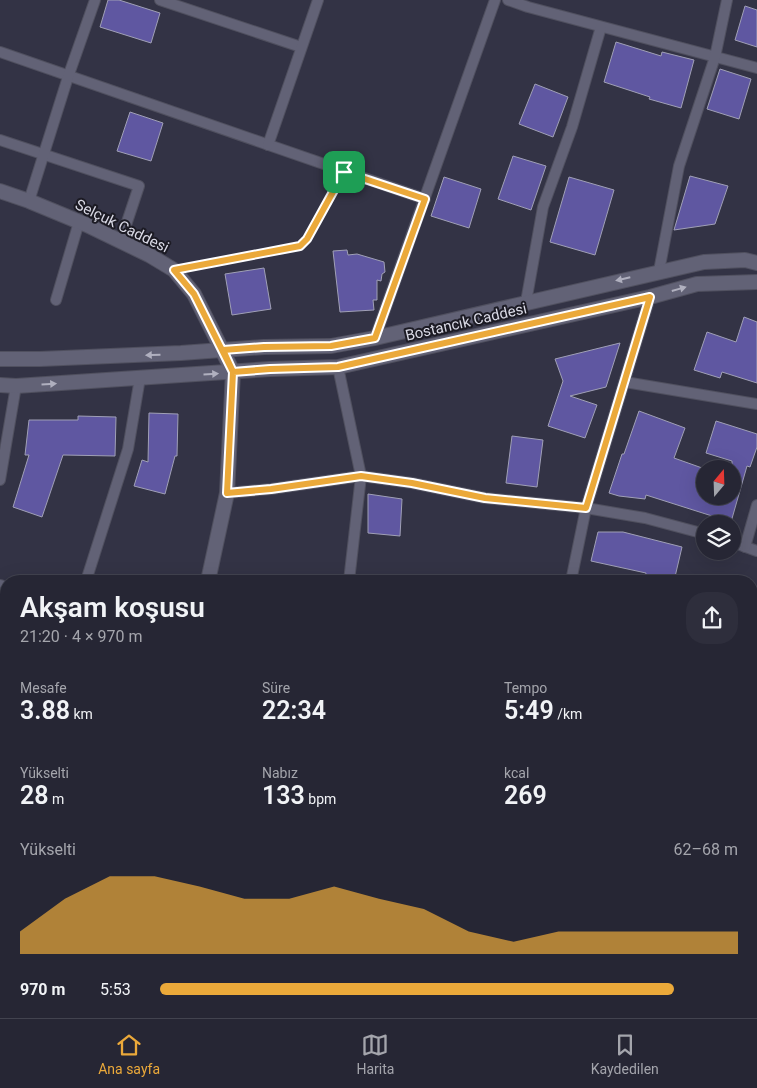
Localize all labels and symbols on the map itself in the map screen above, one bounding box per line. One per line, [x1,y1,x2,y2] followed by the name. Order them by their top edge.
[323,151,365,193] pin
[72,196,172,256] street label: Selçuk Caddesi
[616,275,631,283] one-way arrow
[672,284,687,292] one-way arrow
[404,299,528,345] street label: Bostancık Caddesi
[145,351,161,359] one-way arrow
[203,369,219,377] one-way arrow
[41,379,57,387] one-way arrow
[696,460,741,505] north arrow

